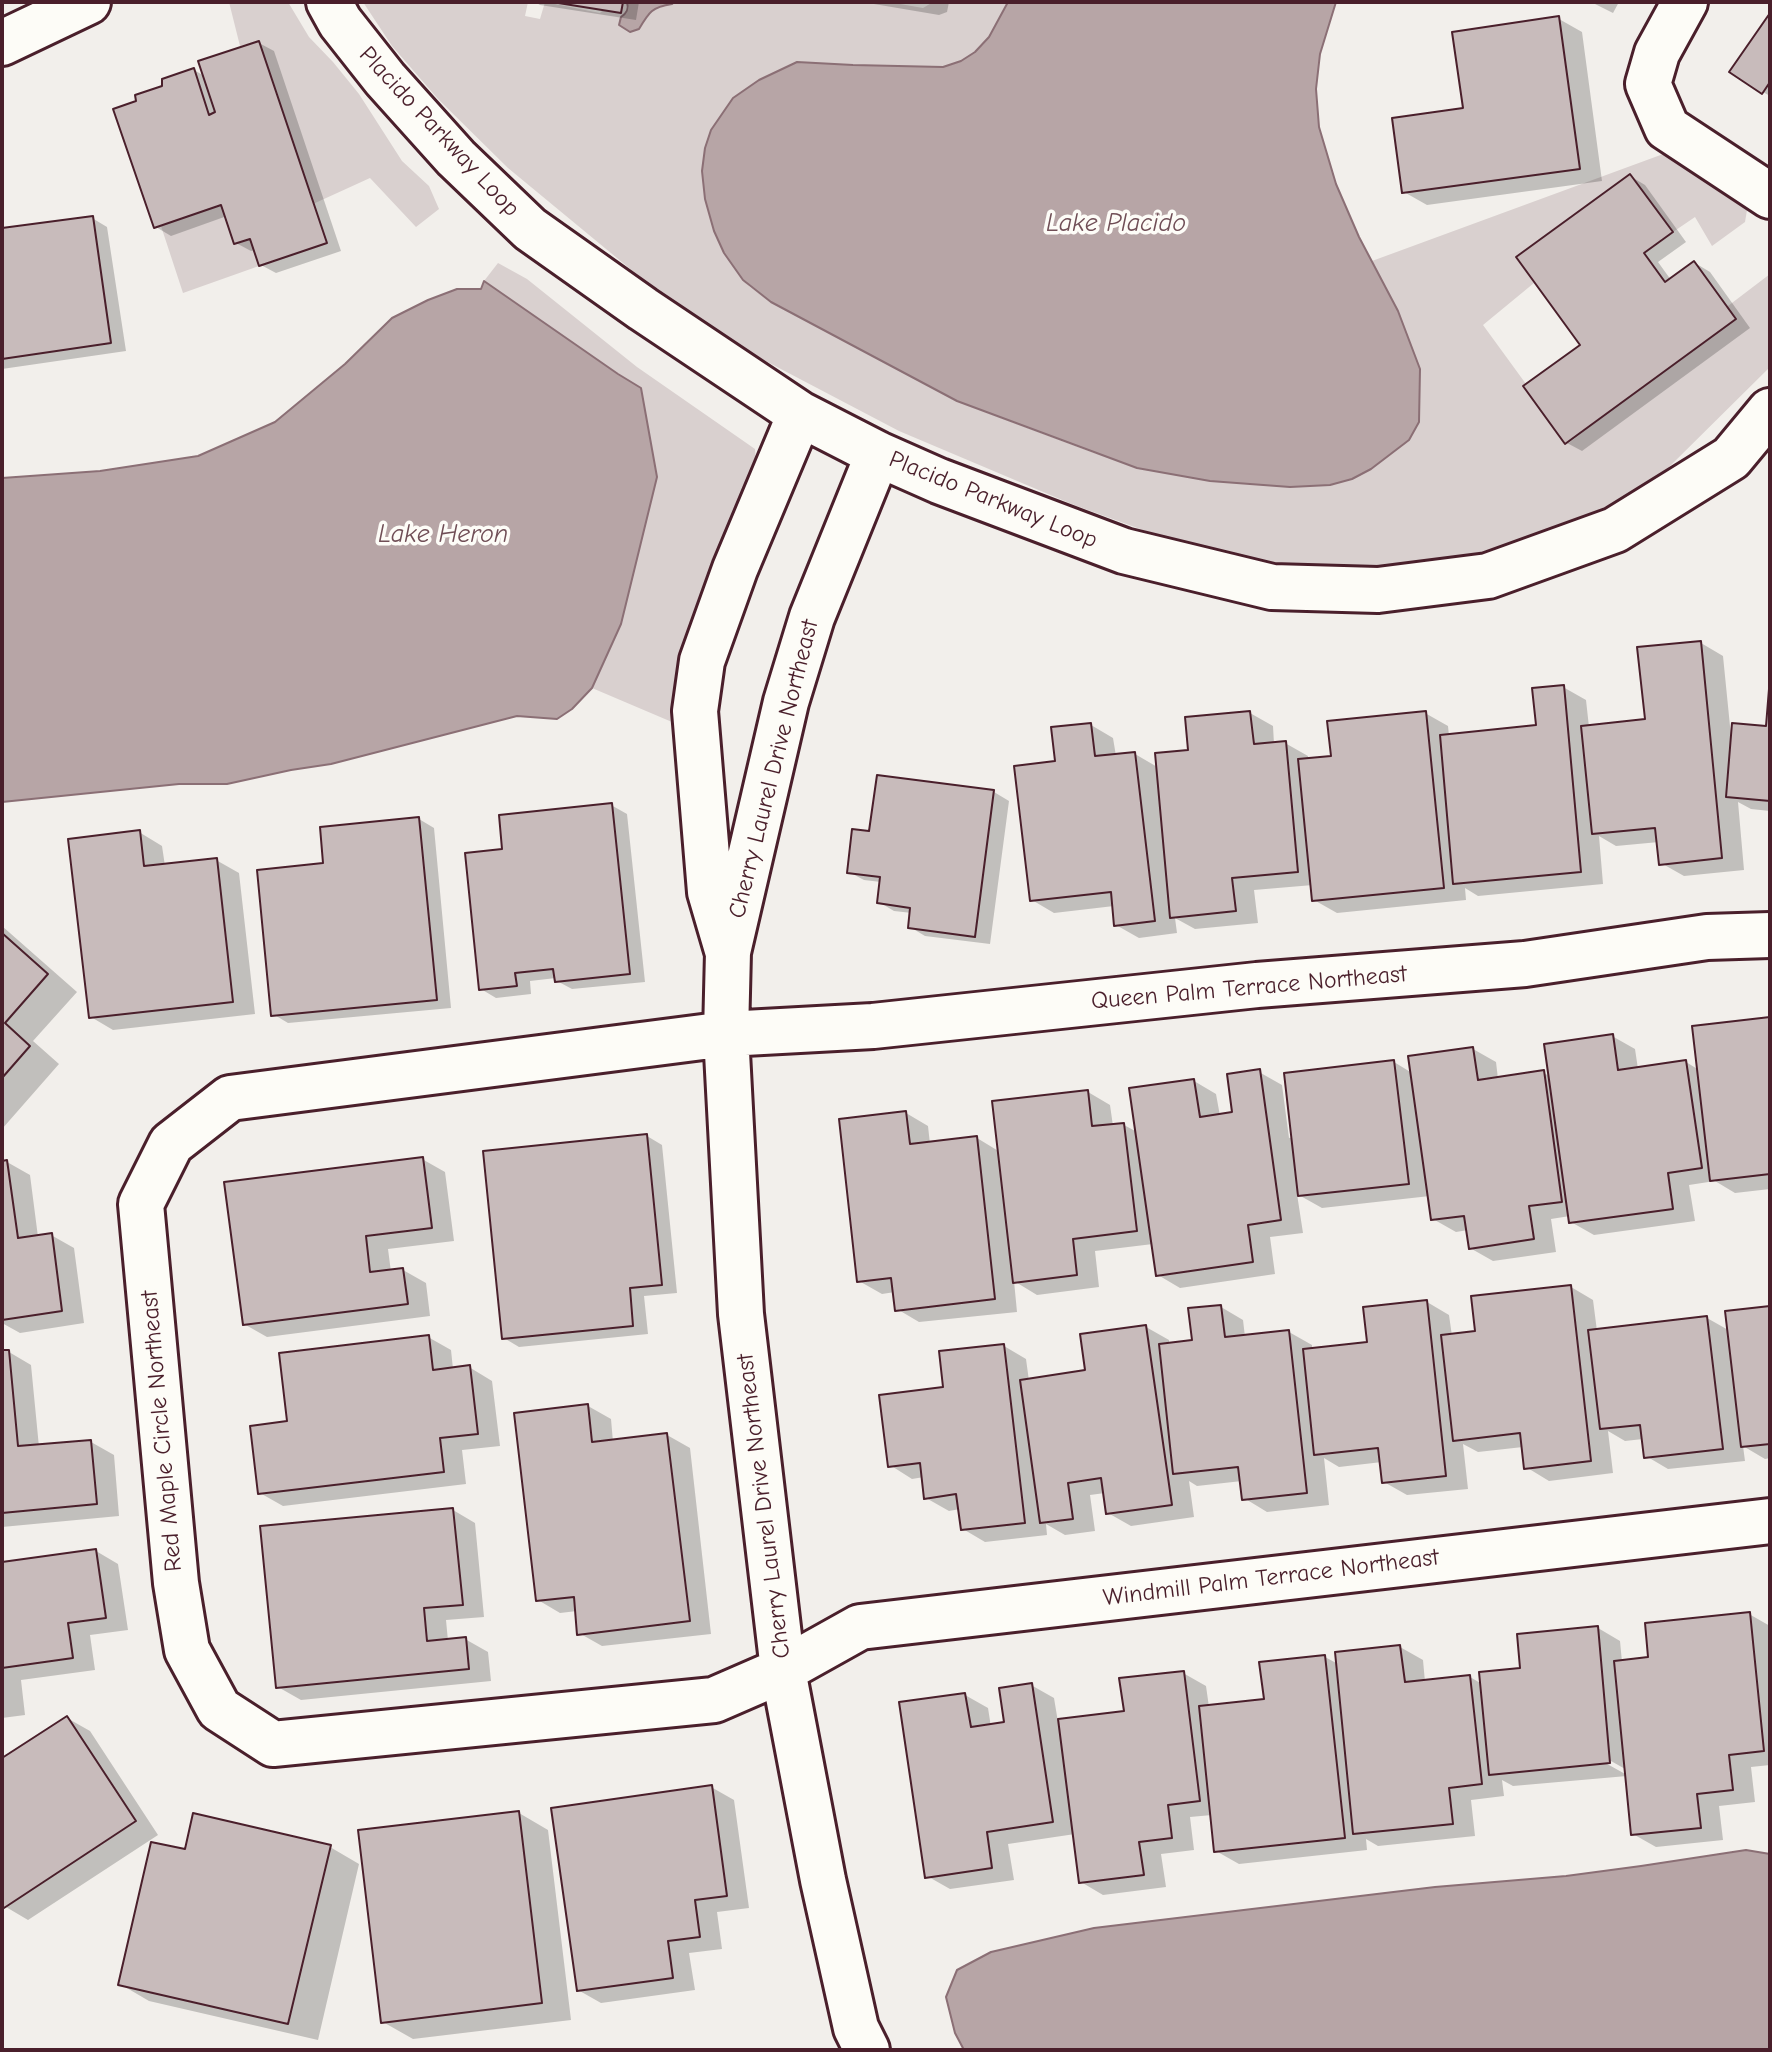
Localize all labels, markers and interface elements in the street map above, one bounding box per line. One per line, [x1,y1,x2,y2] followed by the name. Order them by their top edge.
[353,41,525,223] street label: Placido Parkway Loop
[1046,208,1186,240] water label: Lake Placido
[885,445,1101,555] street label: Placido Parkway Loop
[378,519,508,551] water label: Lake Heron
[723,617,825,921] street label: Cherry Laurel Drive Northeast
[1090,960,1408,1016] street label: Queen Palm Terrace Northeast
[135,1289,189,1573] street label: Red Maple Circle Northeast
[731,1352,797,1660] street label: Cherry Laurel Drive Northeast
[1101,1543,1441,1613] street label: Windmill Palm Terrace Northeast

